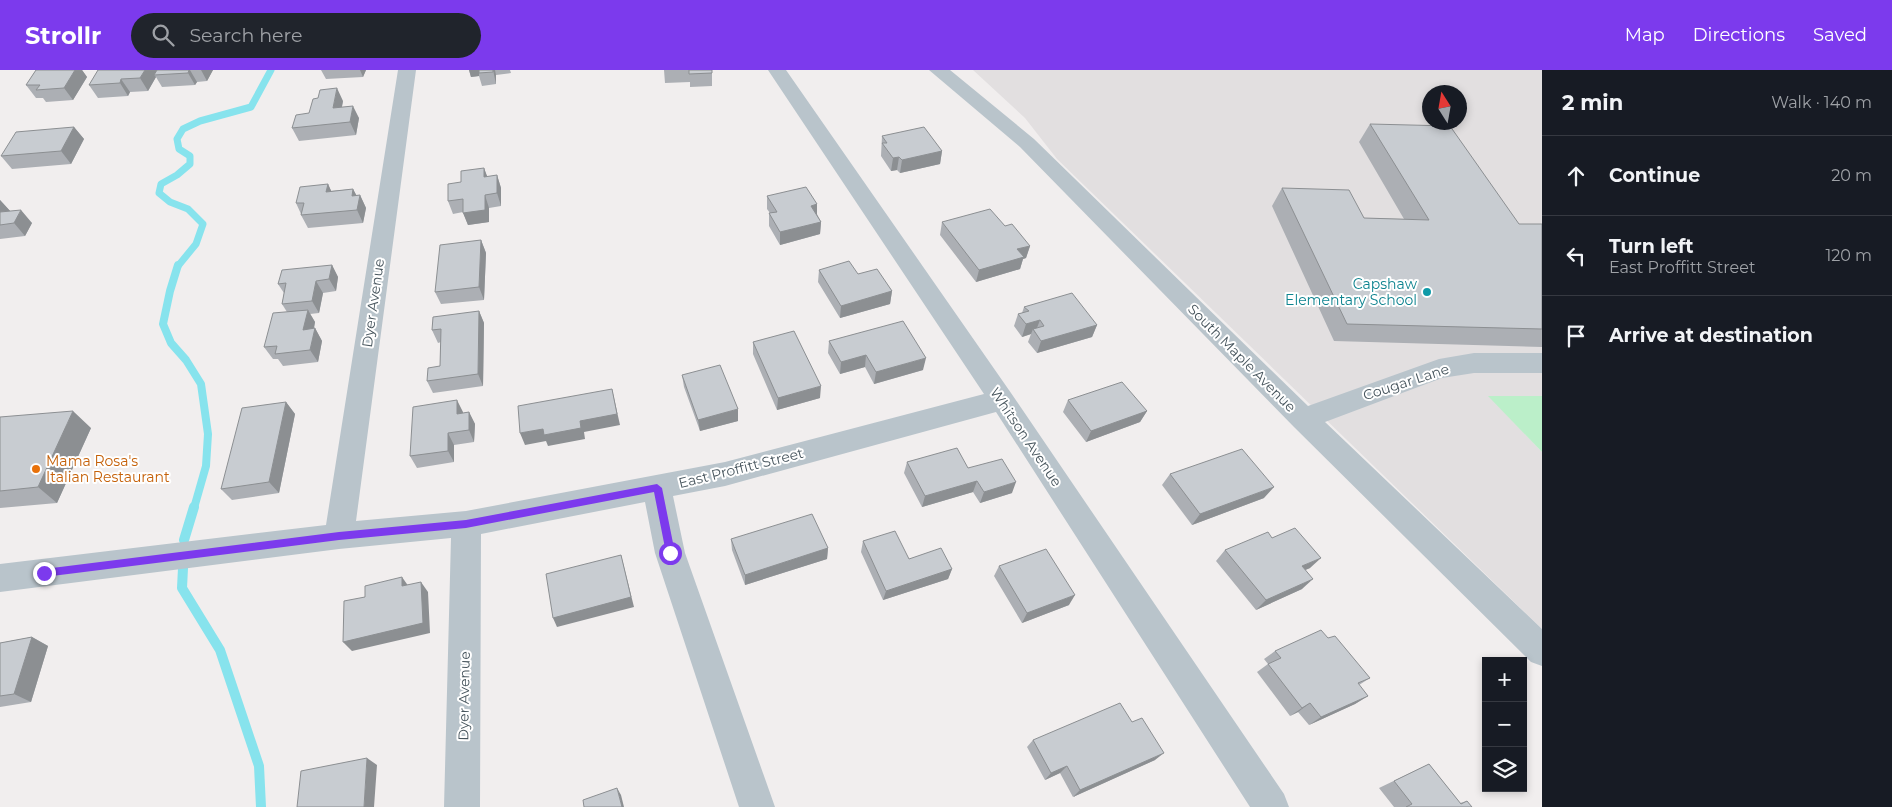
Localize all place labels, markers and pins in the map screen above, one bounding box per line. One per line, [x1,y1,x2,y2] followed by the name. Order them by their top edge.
[1285,275,1418,309] place label: Capshaw Elementary School
[1421,286,1433,298] marker: Capshaw Elementary School
[46,452,170,486] place label: Mama Rosa's Italian Restaurant
[30,463,42,475] marker: Mama Rosa's Italian Restaurant

